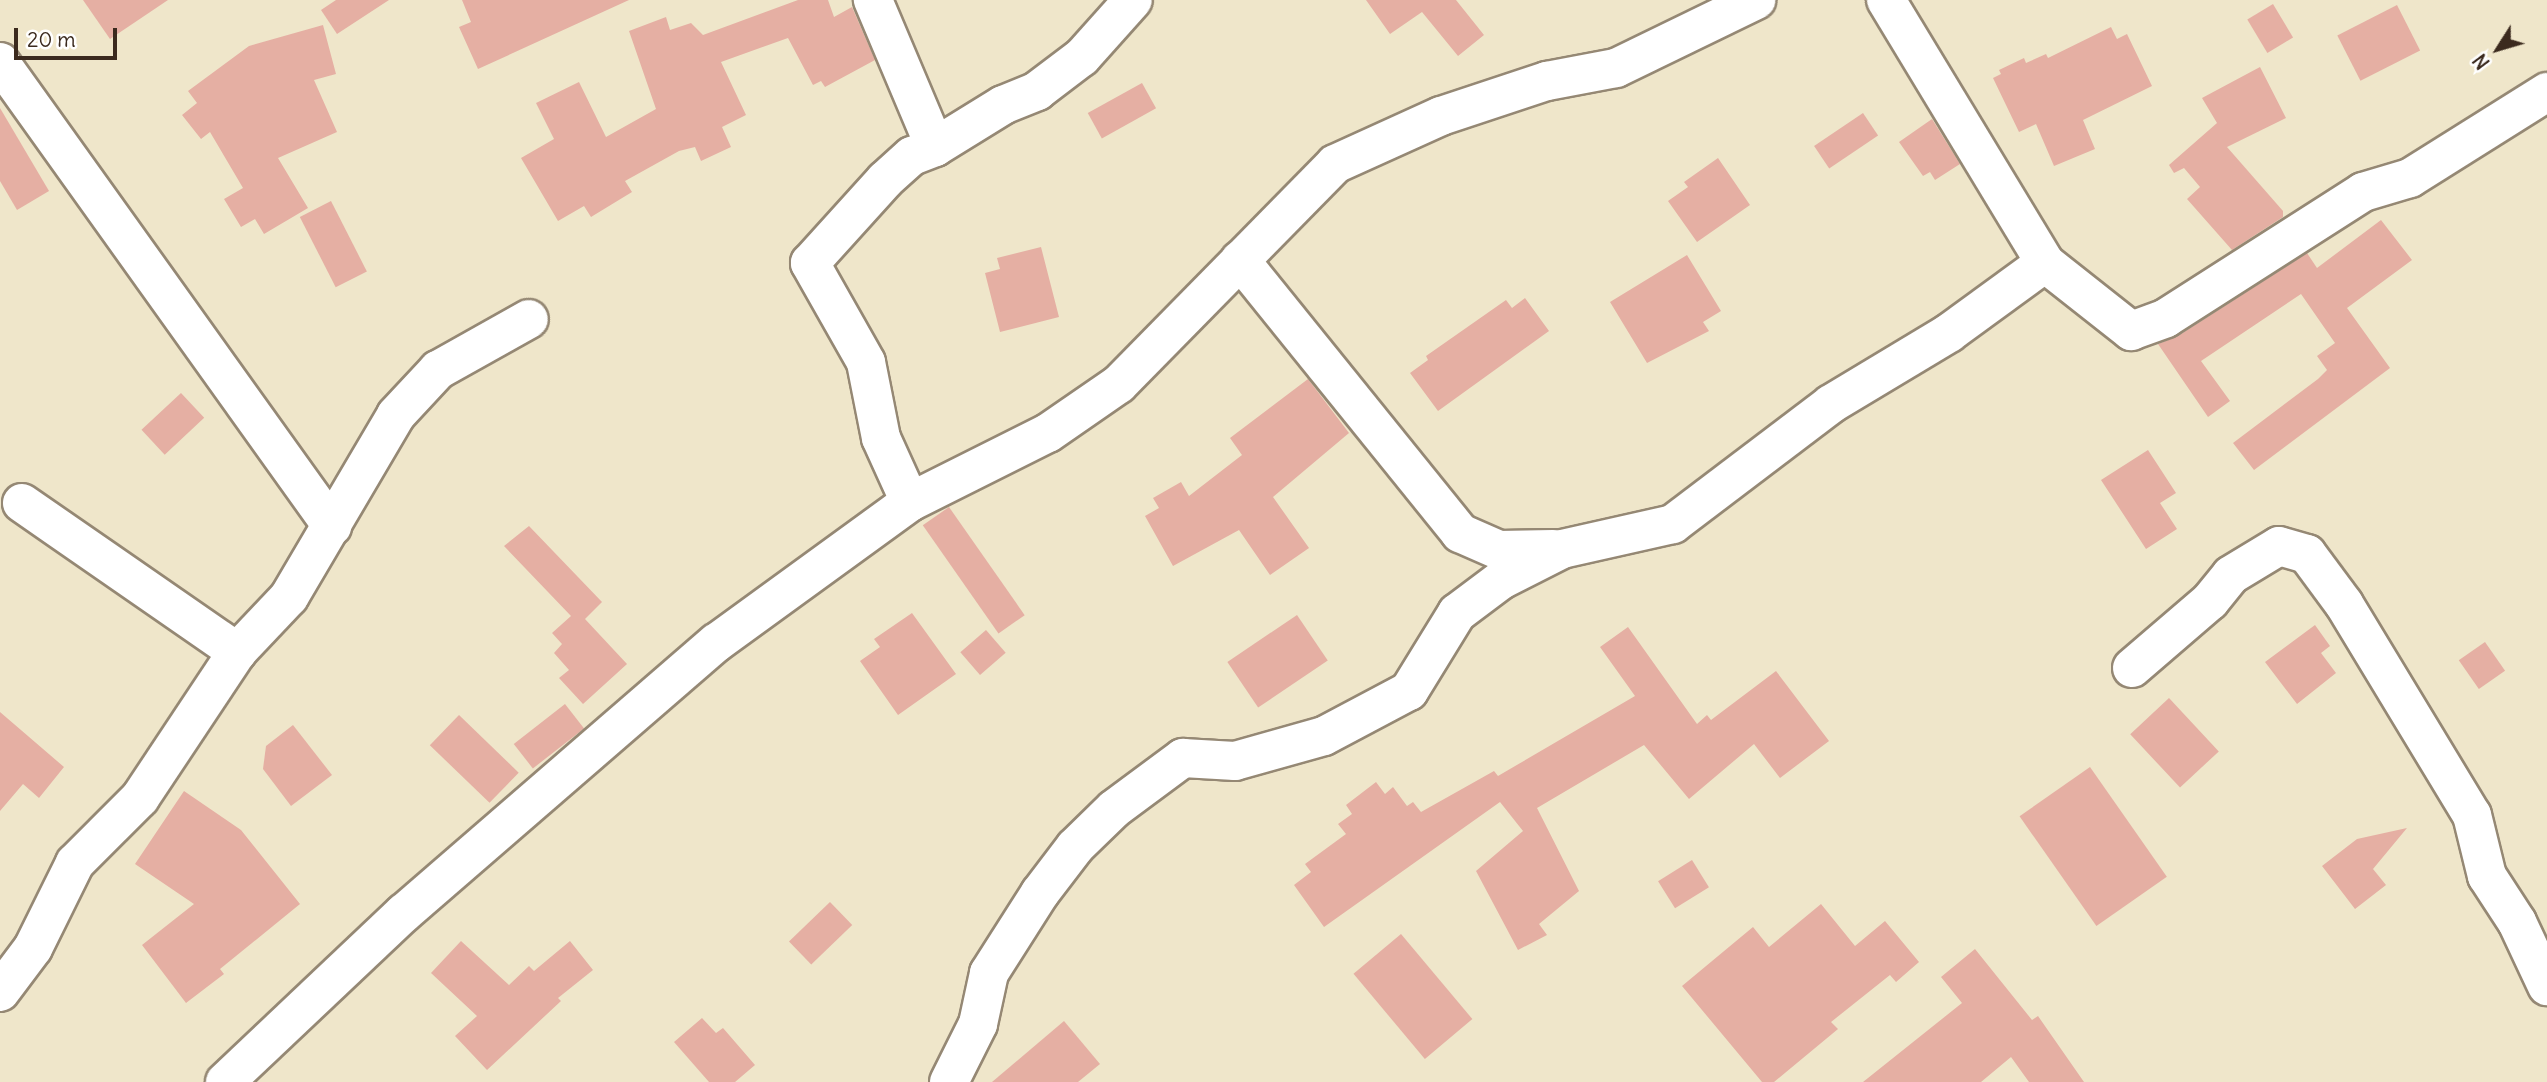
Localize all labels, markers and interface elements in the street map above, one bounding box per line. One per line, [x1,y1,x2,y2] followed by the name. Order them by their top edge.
[18,14,121,58] scale bar
[2463,14,2533,84] north arrow
[27,26,76,53] text: 20 m
[2468,49,2495,74] text: N

